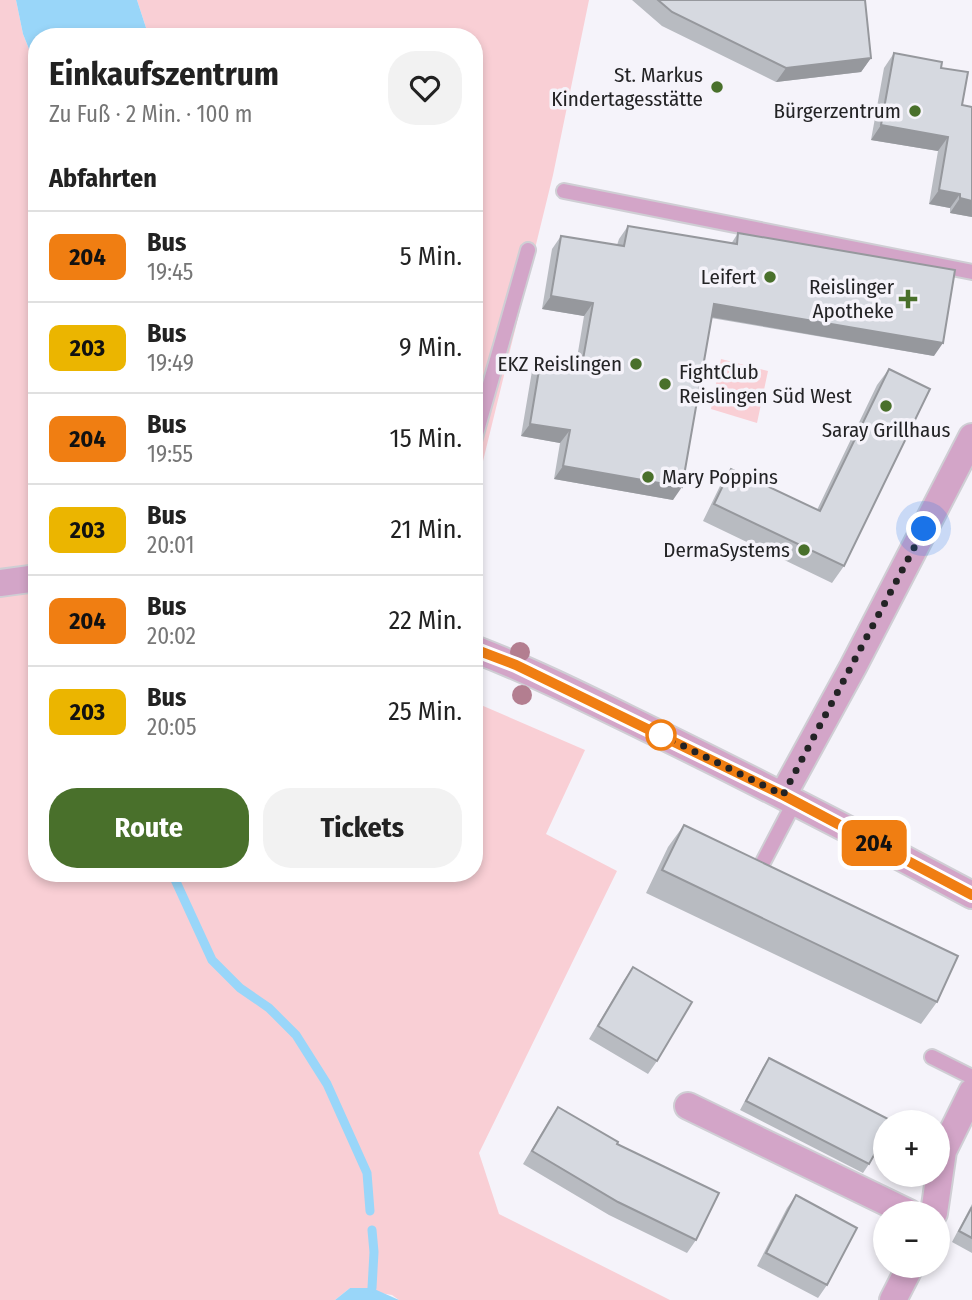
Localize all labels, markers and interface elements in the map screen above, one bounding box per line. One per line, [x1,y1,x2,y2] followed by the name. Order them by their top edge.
[388,51,462,125] button: heart
[49,54,279,94] text: Einkaufszentrum
[551,62,703,112] place label: St. Markus Kindertagesstätte
[709,79,725,95] marker: St. Markus Kindertagesstätte
[774,98,901,124] place label: Bürgerzentrum
[49,100,252,128] text: Zu Fuß · 2 Min. · 100 m
[907,103,923,119] marker: Bürgerzentrum
[49,163,157,194] text: Abfahrten
[147,227,186,258] text: Bus
[400,241,462,272] text: 5 Min.
[69,243,106,271] text: 204
[147,258,193,286] text: 19:45
[701,264,756,290] place label: Leifert
[762,269,778,285] marker: Leifert
[809,274,895,324] place label: Reislinger Apotheke
[900,291,916,307] marker: Reislinger Apotheke
[147,318,186,349] text: Bus
[399,332,462,363] text: 9 Min.
[70,334,105,362] text: 203
[147,349,194,377] text: 19:49
[498,351,622,377] place label: EKZ Reislingen
[628,356,644,372] marker: EKZ Reislingen
[679,359,852,409] place label: FightClub Reislingen Süd West
[657,376,673,392] marker: FightClub Reislingen Süd West
[878,398,894,414] marker: Saray Grillhaus
[147,409,186,440] text: Bus
[822,417,950,443] place label: Saray Grillhaus
[390,423,462,454] text: 15 Min.
[69,425,106,453] text: 204
[147,440,193,468] text: 19:55
[662,464,778,490] place label: Mary Poppins
[640,469,656,485] marker: Mary Poppins
[147,500,186,531] text: Bus
[906,511,941,546] your location
[391,514,462,545] text: 21 Min.
[70,516,105,544] text: 203
[147,531,194,559] text: 20:01
[663,537,790,563] place label: DermaSystems
[796,542,812,558] marker: DermaSystems
[147,591,186,622] text: Bus
[389,605,462,636] text: 22 Min.
[69,607,106,635] text: 204
[147,622,196,650] text: 20:02
[147,682,186,713] text: Bus
[388,696,462,727] text: 25 Min.
[70,698,105,726] text: 203
[147,713,197,741] text: 20:05
[646,720,676,750] unlabelled marker
[49,788,249,868] button: Route
[263,788,462,868] button: Tickets
[834,820,914,866] line badge: 204
[856,829,892,857] text: 204
[873,1110,950,1278] map controls
[873,1110,950,1187] button: +
[873,1201,950,1278] button: −

